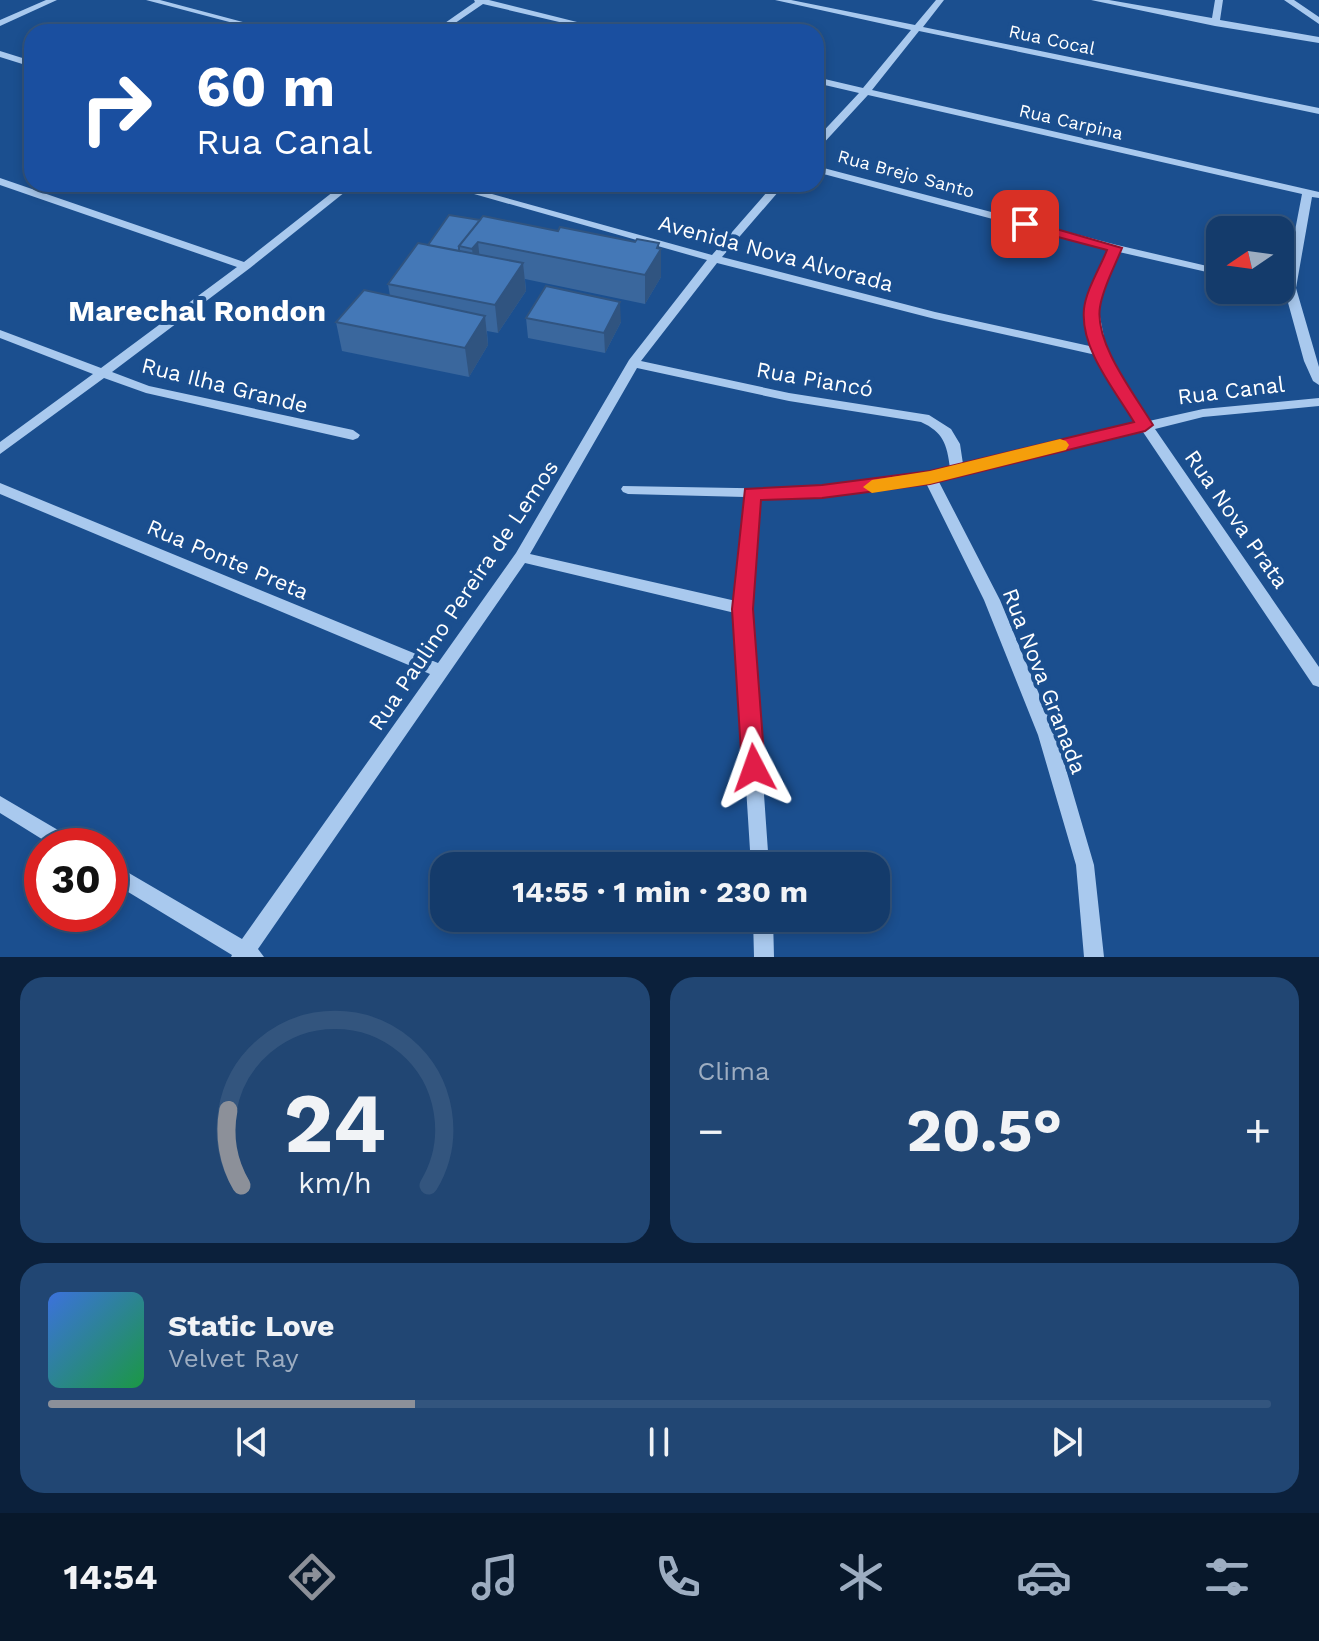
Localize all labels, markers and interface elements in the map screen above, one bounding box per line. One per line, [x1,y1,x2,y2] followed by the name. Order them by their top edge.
[1007,20,1098,59] street label: Rua Cocal
[196,54,335,120] text: 60 m
[64,56,168,160] icon: right
[1017,99,1125,144] street label: Rua Carpina
[196,121,372,163] text: Rua Canal
[835,145,977,202] street label: Rua Brejo Santo
[991,190,1059,258] pin
[1003,202,1047,246] icon: arrive
[656,210,896,297] street label: Avenida Nova Alvorada
[1206,216,1294,304] north arrow
[1206,216,1294,304] map controls
[68,293,326,328] district label: Marechal Rondon
[139,353,311,418] street label: Rua Ilha Grande
[755,357,875,402] street label: Rua Piancó
[1176,371,1286,409] street label: Rua Canal
[1180,445,1294,593] street label: Rua Nova Prata
[364,456,563,735] street label: Rua Paulino Pereira de Lemos
[143,514,312,605] street label: Rua Ponte Preta
[998,585,1091,777] street label: Rua Nova Granada
[712,726,796,810] position arrow
[24,828,128,932] speed limit sign: 30
[512,874,808,909] text: 14:55 · 1 min · 230 m
[698,1056,770,1086] text: Clima
[284,1075,386,1172] text: 24
[906,1095,1062,1166] text: 20.5°
[698,1105,724,1157] text: −
[1244,1105,1271,1157] text: +
[298,1166,372,1200] text: km/h
[168,1308,334,1343] text: Static Love
[168,1343,299,1373] text: Velvet Ray
[230,1420,274,1464] icon: previous
[637,1420,681,1464] icon: pause
[1045,1420,1089,1464] icon: next
[284,1549,340,1605] icon: directions
[467,1549,523,1605] icon: music
[650,1549,706,1605] icon: phone
[833,1549,889,1605] icon: climate
[1016,1549,1072,1605] icon: car
[1199,1549,1255,1605] icon: filters
[64,1556,157,1598] text: 14:54

